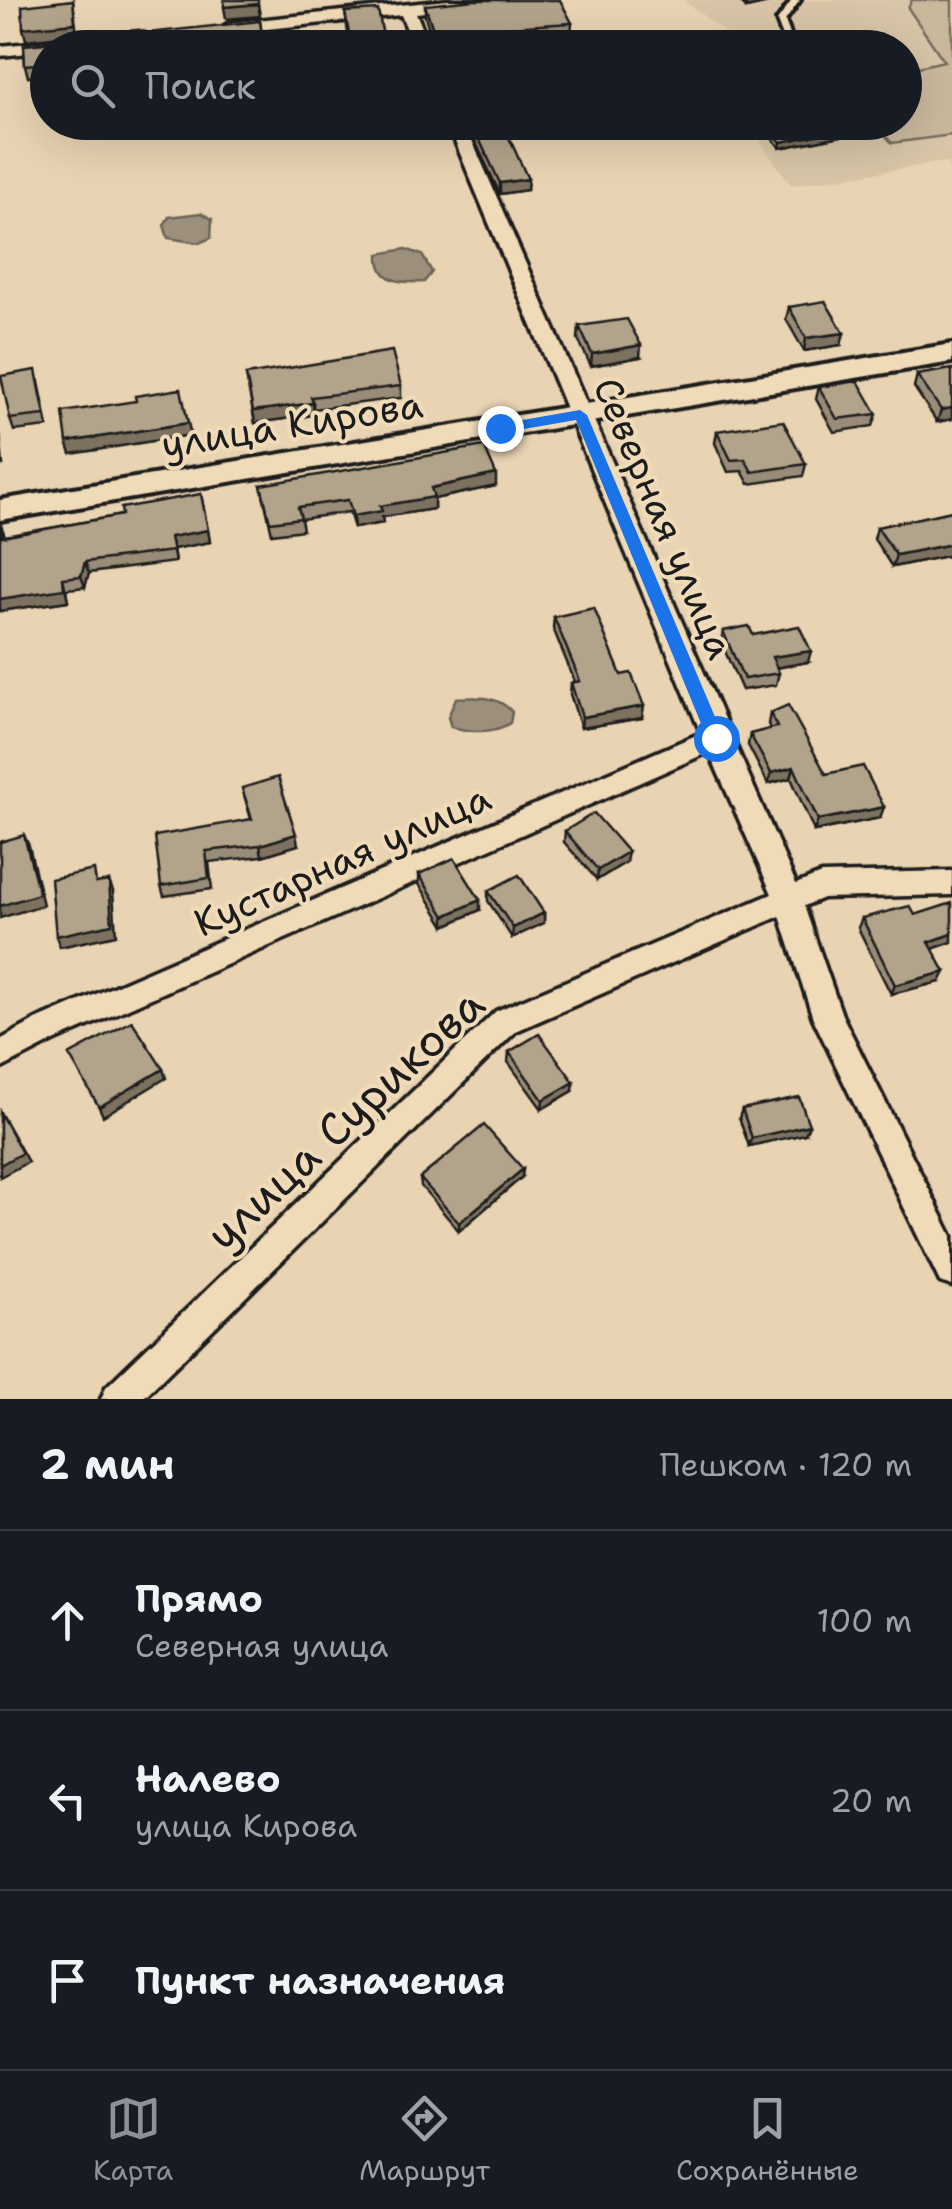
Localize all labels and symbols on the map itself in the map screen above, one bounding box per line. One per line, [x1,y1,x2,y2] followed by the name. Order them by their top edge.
[582,370,746,667] street label: Северная улица
[158,378,427,470] street label: улица Кирова
[478,406,524,452] route end
[694,716,740,762] route start
[186,772,499,948] street label: Кустарная улица
[193,974,497,1264] street label: улица Сурикова

